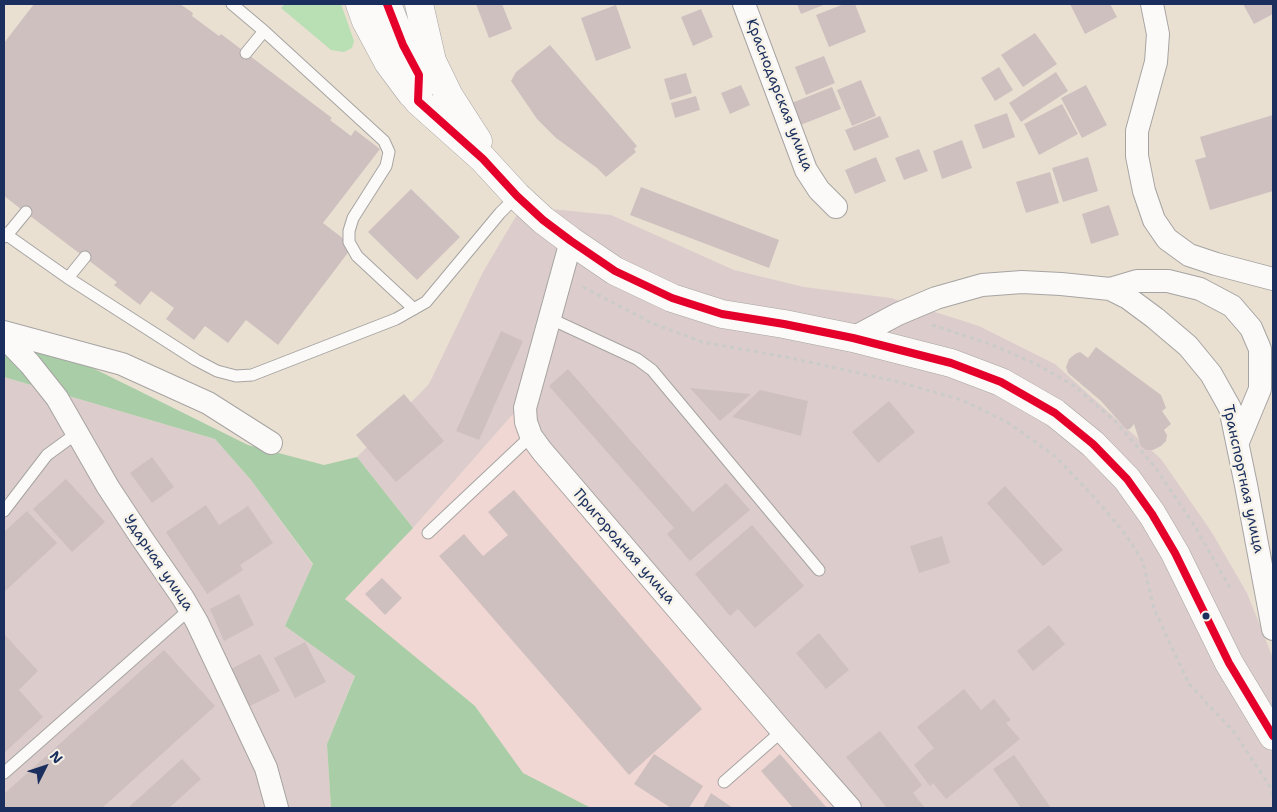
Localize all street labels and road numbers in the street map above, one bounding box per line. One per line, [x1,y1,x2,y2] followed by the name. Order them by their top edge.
[742,16,816,174] street label: Краснодарская улица
[1218,403,1268,555] street label: Транспортная улица
[569,486,679,608] street label: Пригородная улица
[119,511,197,615] street label: Ударная улица

